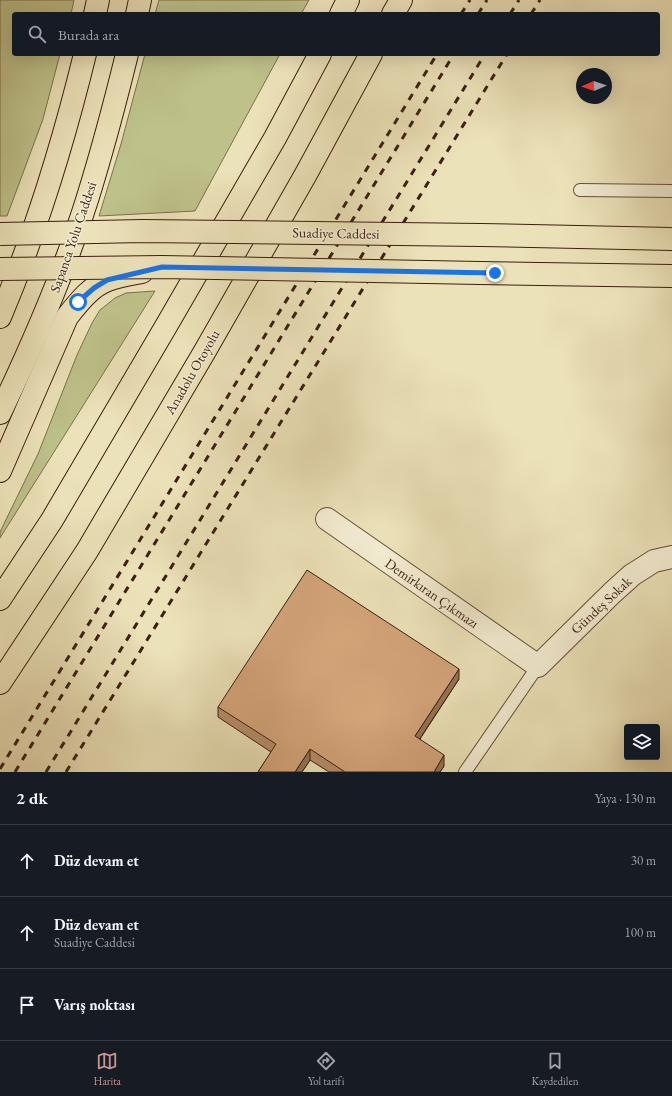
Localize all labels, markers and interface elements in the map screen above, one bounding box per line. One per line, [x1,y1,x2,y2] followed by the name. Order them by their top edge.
[12,12,660,56] search box
[26,23,48,45] icon: search
[58,25,119,44] text: Burada ara
[576,68,612,104] north arrow
[46,179,101,295] street label: Sapanca Yolu Caddesi
[292,223,380,243] street label: Suadiye Caddesi
[486,264,504,282] route end
[69,293,87,311] route start
[160,326,224,418] street label: Anadolu Otoyolu
[382,554,483,632] street label: Demirkıran Çıkmazı
[567,572,636,638] street label: Gündeş Sokak
[624,724,660,760] map controls
[624,724,660,760] button: layers
[16,787,48,809] text: 2 dk
[595,790,656,807] text: Yaya · 130 m
[16,850,38,872] icon: ahead
[54,851,139,870] text: Düz devam et
[631,852,656,869] text: 30 m
[54,915,139,934] text: Düz devam et
[16,922,38,944] icon: ahead
[625,924,656,941] text: 100 m
[54,934,135,951] text: Suadiye Caddesi
[16,994,38,1016] icon: arrive
[54,995,135,1014] text: Varış noktası
[93,1050,121,1088] tab: Harita
[308,1050,345,1088] tab: Yol tarifi
[531,1050,579,1088] tab: Kaydedilen

